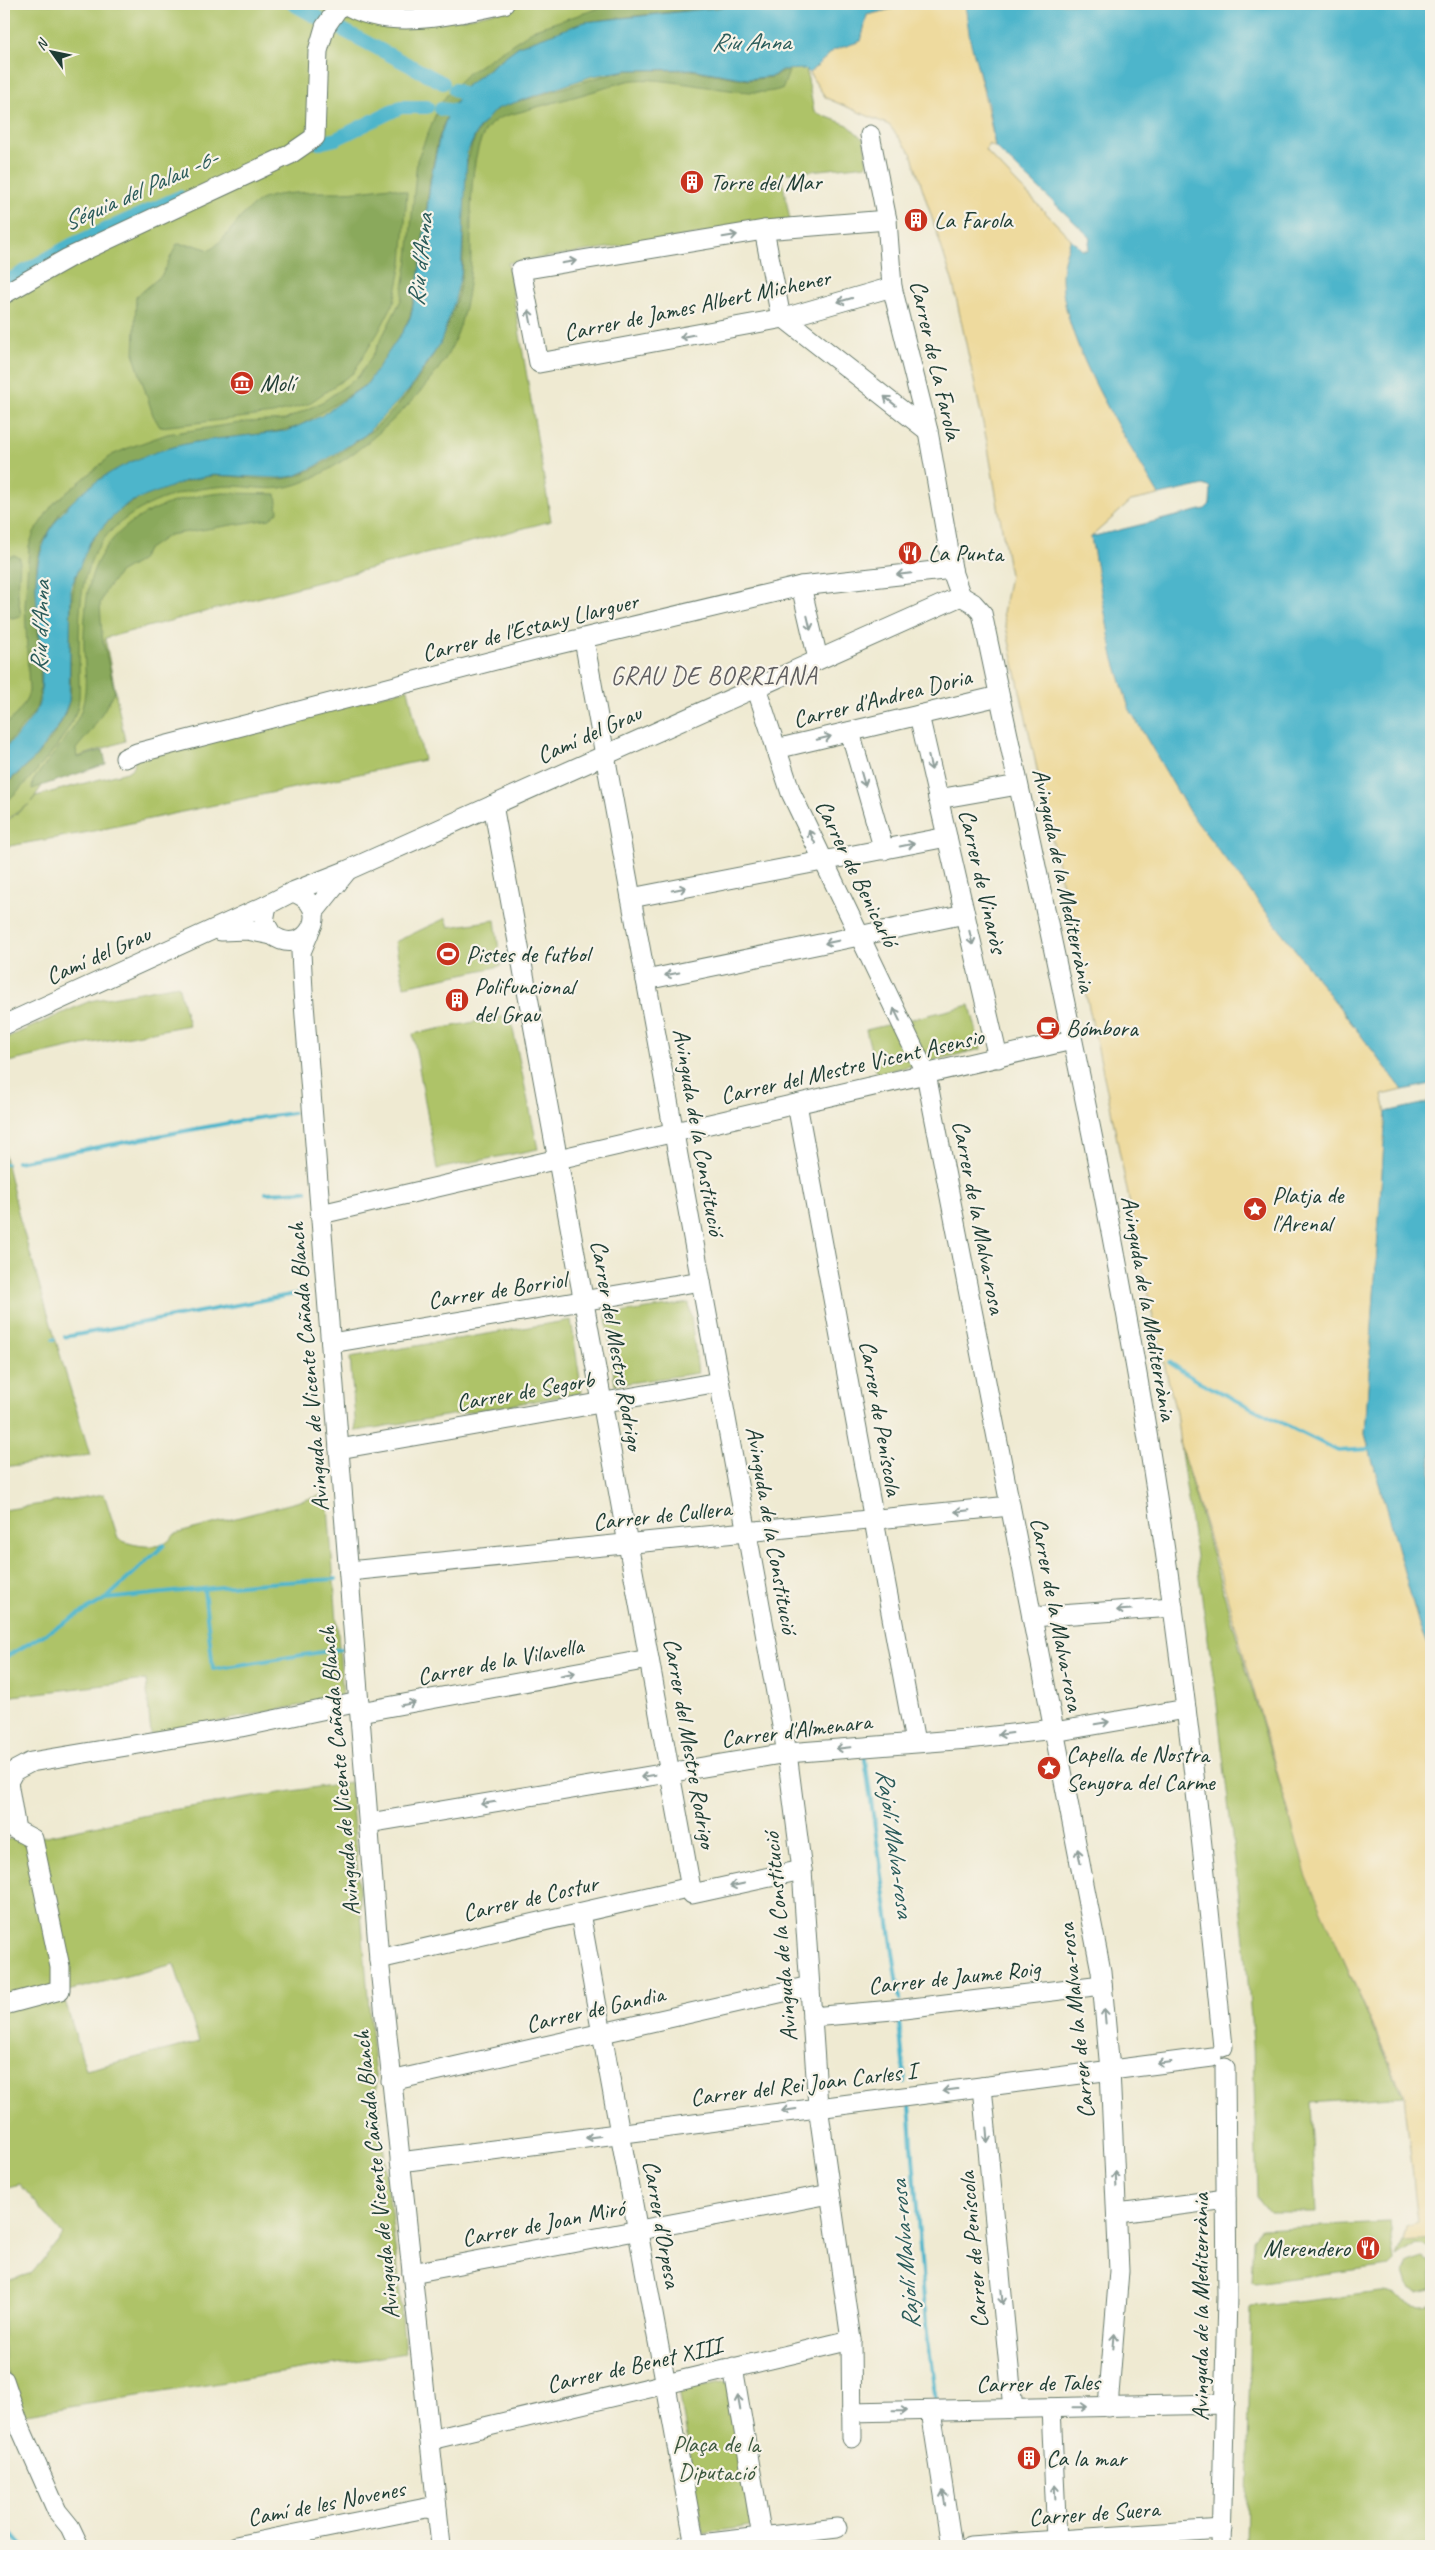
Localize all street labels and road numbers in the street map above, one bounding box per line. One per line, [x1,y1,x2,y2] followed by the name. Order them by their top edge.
[561,262,835,348] street label: Carrer de James Albert Michener
[903,277,969,444] street label: Carrer de La Farola
[419,585,643,668] street label: Carrer de l'Estany Llarguer
[790,661,976,735] street label: Carrer d'Andrea Doria
[532,697,648,770] street label: Camí del Grau
[1026,765,1103,996] street label: Avinguda de la Mediterrània
[808,795,907,955] street label: Carrer de Benicarló
[952,806,1015,958] street label: Carrer de Vinaròs
[41,918,157,991] street label: Camí del Grau
[717,1021,988,1111] street label: Carrer del Mestre Vicent Asensio
[666,1026,733,1241] street label: Avinguda de la Constitució
[946,1118,1013,1318] street label: Carrer de la Malva-rosa
[1114,1193,1184,1424] street label: Avinguda de la Mediterrània
[280,1220,336,1513] street label: Avinguda de Vicente Cañada Blanch
[584,1238,651,1455] street label: Carrer del Mestre Rodrigo
[426,1264,572,1316] street label: Carrer de Borriol
[853,1338,910,1499] street label: Carrer de Peníscola
[454,1364,598,1418] street label: Carrer de Segorb
[739,1424,806,1639] street label: Avinguda de la Constitució
[591,1493,735,1537] street label: Carrer de Cullera
[1024,1515,1091,1715] street label: Carrer de la Malva-rosa
[311,1624,367,1917] street label: Avinguda de Vicente Cañada Blanch
[414,1630,587,1692] street label: Carrer de la Vilavella
[657,1636,724,1853] street label: Carrer del Mestre Rodrigo
[719,1706,875,1754] street label: Carrer d'Almenara
[756,1828,804,2043] street label: Avinguda de la Constitució
[459,1867,603,1928] street label: Carrer de Costur
[1051,1920,1101,2120] street label: Carrer de la Malva-rosa
[867,1953,1043,2001] street label: Carrer de Jaume Roig
[523,1978,669,2039] street label: Carrer de Gandia
[346,2028,406,2321] street label: Avinguda de Vicente Cañada Blanch
[688,2055,923,2113] street label: Carrer del Rei Joan Carles I
[636,2158,688,2291] street label: Carrer d'Orpesa
[951,2169,995,2329] street label: Carrer de Peníscola
[459,2192,630,2253] street label: Carrer de Joan Miró
[1185,2192,1215,2421] street label: Avinguda de la Mediterrània
[543,2329,729,2400] street label: Carrer de Benet XIII
[976,2367,1102,2399] street label: Carrer de Tales
[245,2473,409,2533] street label: Camí de les Novenes
[1028,2493,1162,2533] street label: Carrer de Suera

